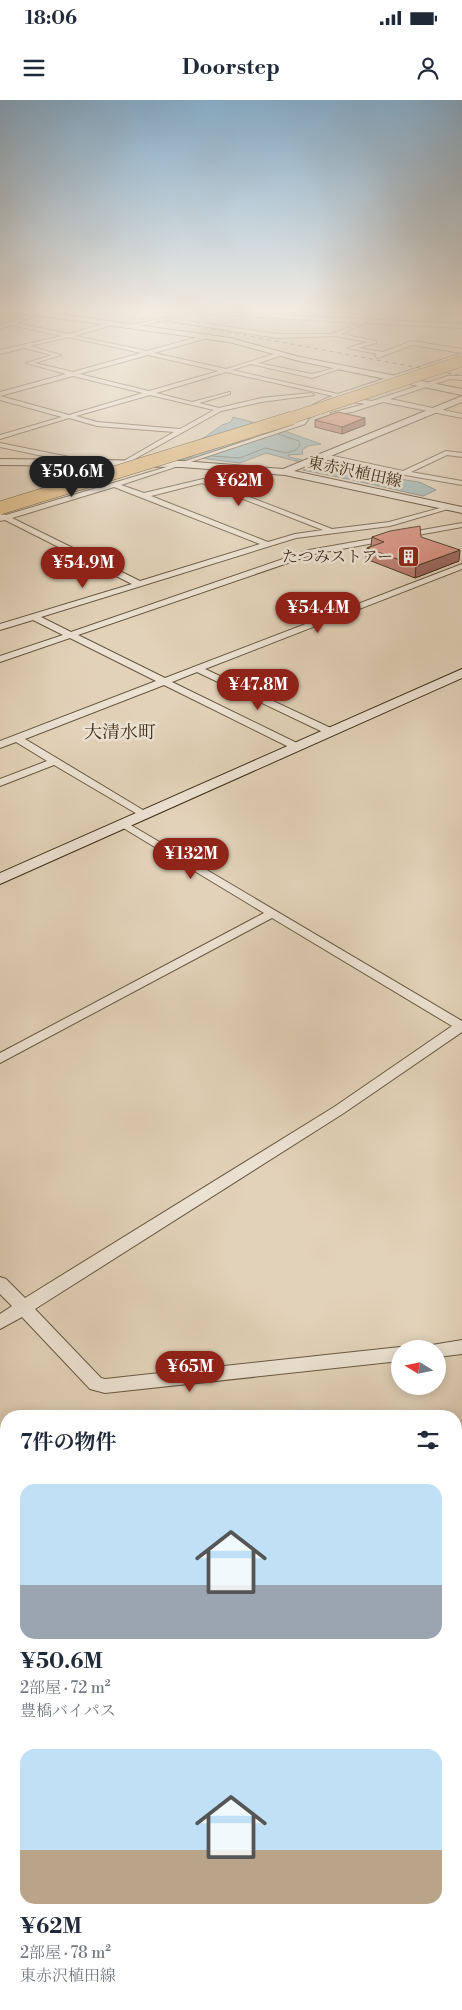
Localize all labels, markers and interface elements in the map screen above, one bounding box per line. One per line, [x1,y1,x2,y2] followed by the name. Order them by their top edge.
[25,6,77,30] text: 18:06
[20,54,48,82] icon: menu
[182,54,280,81] text: Doorstep
[414,54,442,82] icon: person
[306,452,404,492] street label: 東赤沢植田線
[31,456,113,498] pin: ¥50.6M
[40,462,104,482] text: ¥50.6M
[209,464,269,507] pin: ¥62M
[215,471,263,491] text: ¥62M
[397,544,421,568] building icon: たつみストアー
[42,546,124,589] pin: ¥54.9M
[282,547,393,567] place label: たつみストアー
[52,553,114,573] text: ¥54.9M
[277,592,359,634] pin: ¥54.4M
[286,598,350,618] text: ¥54.4M
[217,668,299,711] pin: ¥47.8M
[228,675,288,695] text: ¥47.8M
[84,721,156,744] district label: 大清水町
[156,838,226,880] pin: ¥132M
[164,844,218,864] text: ¥132M
[391,1340,446,1395] north arrow
[391,1340,446,1395] map controls
[160,1350,220,1393] pin: ¥65M
[166,1357,214,1377] text: ¥65M
[414,1426,442,1454] icon: filters
[20,1430,116,1456] text: 7件の物件
[186,1517,276,1607] icon: home
[20,1649,103,1675] text: ¥50.6M
[20,1678,110,1698] text: 2部屋 · 72 m²
[20,1701,116,1721] text: 豊橋バイパス
[186,1782,276,1872] icon: home
[20,1914,82,1940] text: ¥62M
[20,1943,111,1963] text: 2部屋 · 78 m²
[20,1966,116,1986] text: 東赤沢植田線

